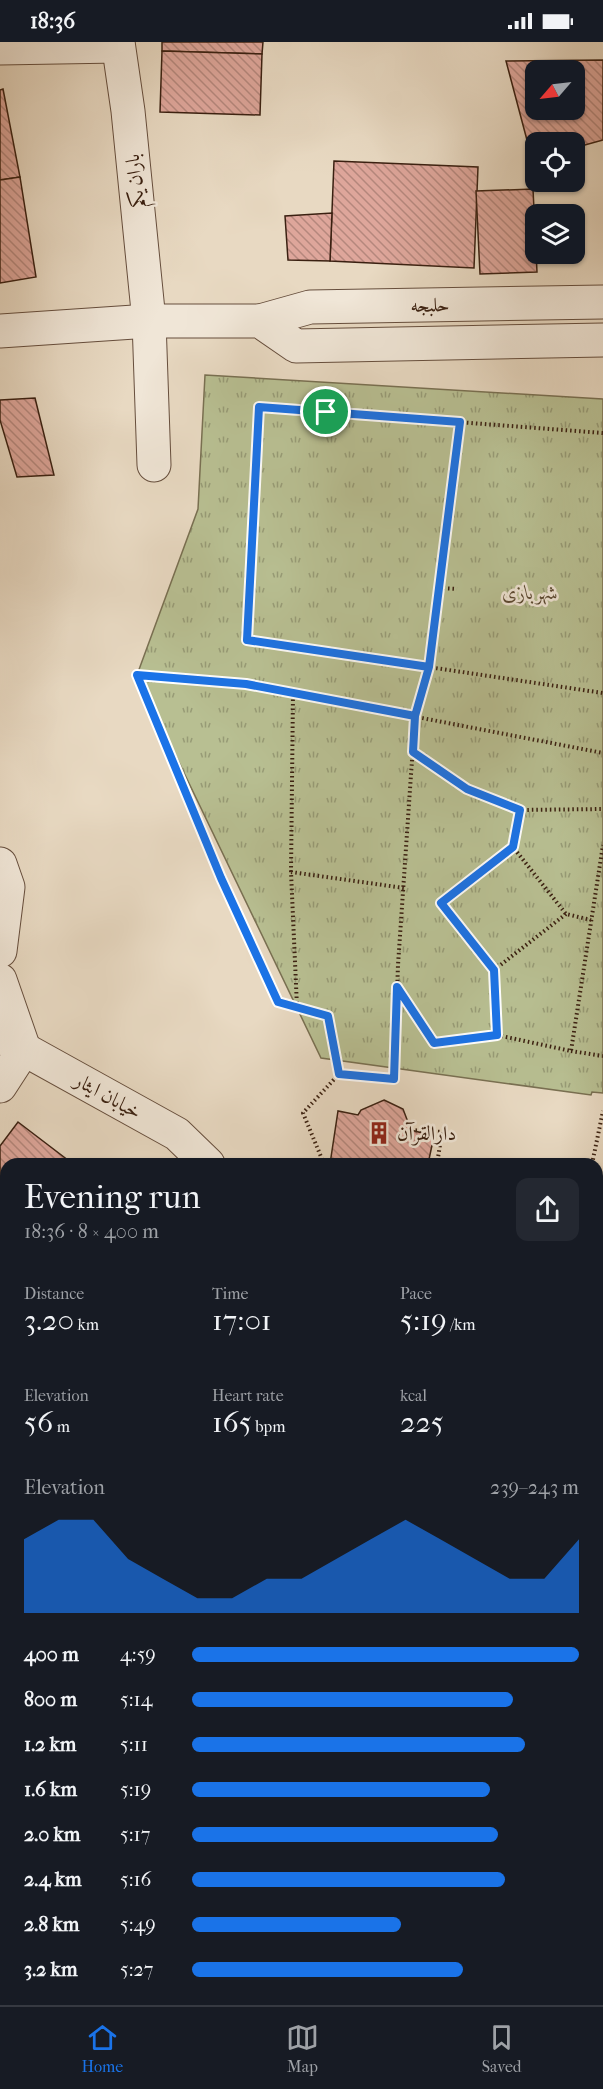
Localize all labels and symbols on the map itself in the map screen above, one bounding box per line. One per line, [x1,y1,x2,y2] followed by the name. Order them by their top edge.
[525,60,585,120] north arrow
[121,152,156,209] street label: باران یکم
[410,293,450,317] street label: حلبجه
[300,386,351,437] pin
[502,581,558,605] park label: شهربازی
[69,1067,145,1124] street label: خیابان ایثار
[366,1120,392,1146] building icon: دارالقرآن
[397,1121,456,1146] place label: دارالقرآن

